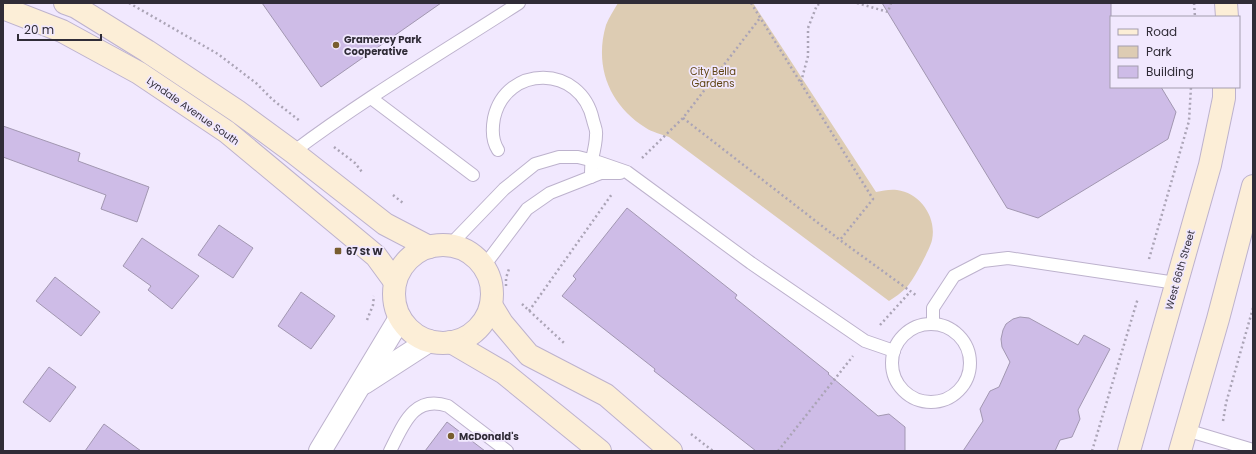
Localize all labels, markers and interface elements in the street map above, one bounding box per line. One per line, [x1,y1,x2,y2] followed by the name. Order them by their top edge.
[18,16,101,42] scale bar
[1110,16,1240,88] legend
[24,21,54,38] text: 20 m
[1146,23,1177,40] text: Road
[344,32,423,59] place label: Gramercy Park Cooperative
[331,40,341,50] marker: Gramercy Park Cooperative
[1146,43,1173,60] text: Park
[1146,63,1194,80] text: Building
[690,64,736,91] park label: City Bella Gardens
[144,73,242,149] street label: Lyndale Avenue South
[1161,228,1199,312] street label: West 66th Street
[346,244,383,259] place label: 67 St W
[333,246,343,256] marker: 67 St W
[459,429,519,444] place label: McDonald's
[446,431,456,441] marker: McDonald's

